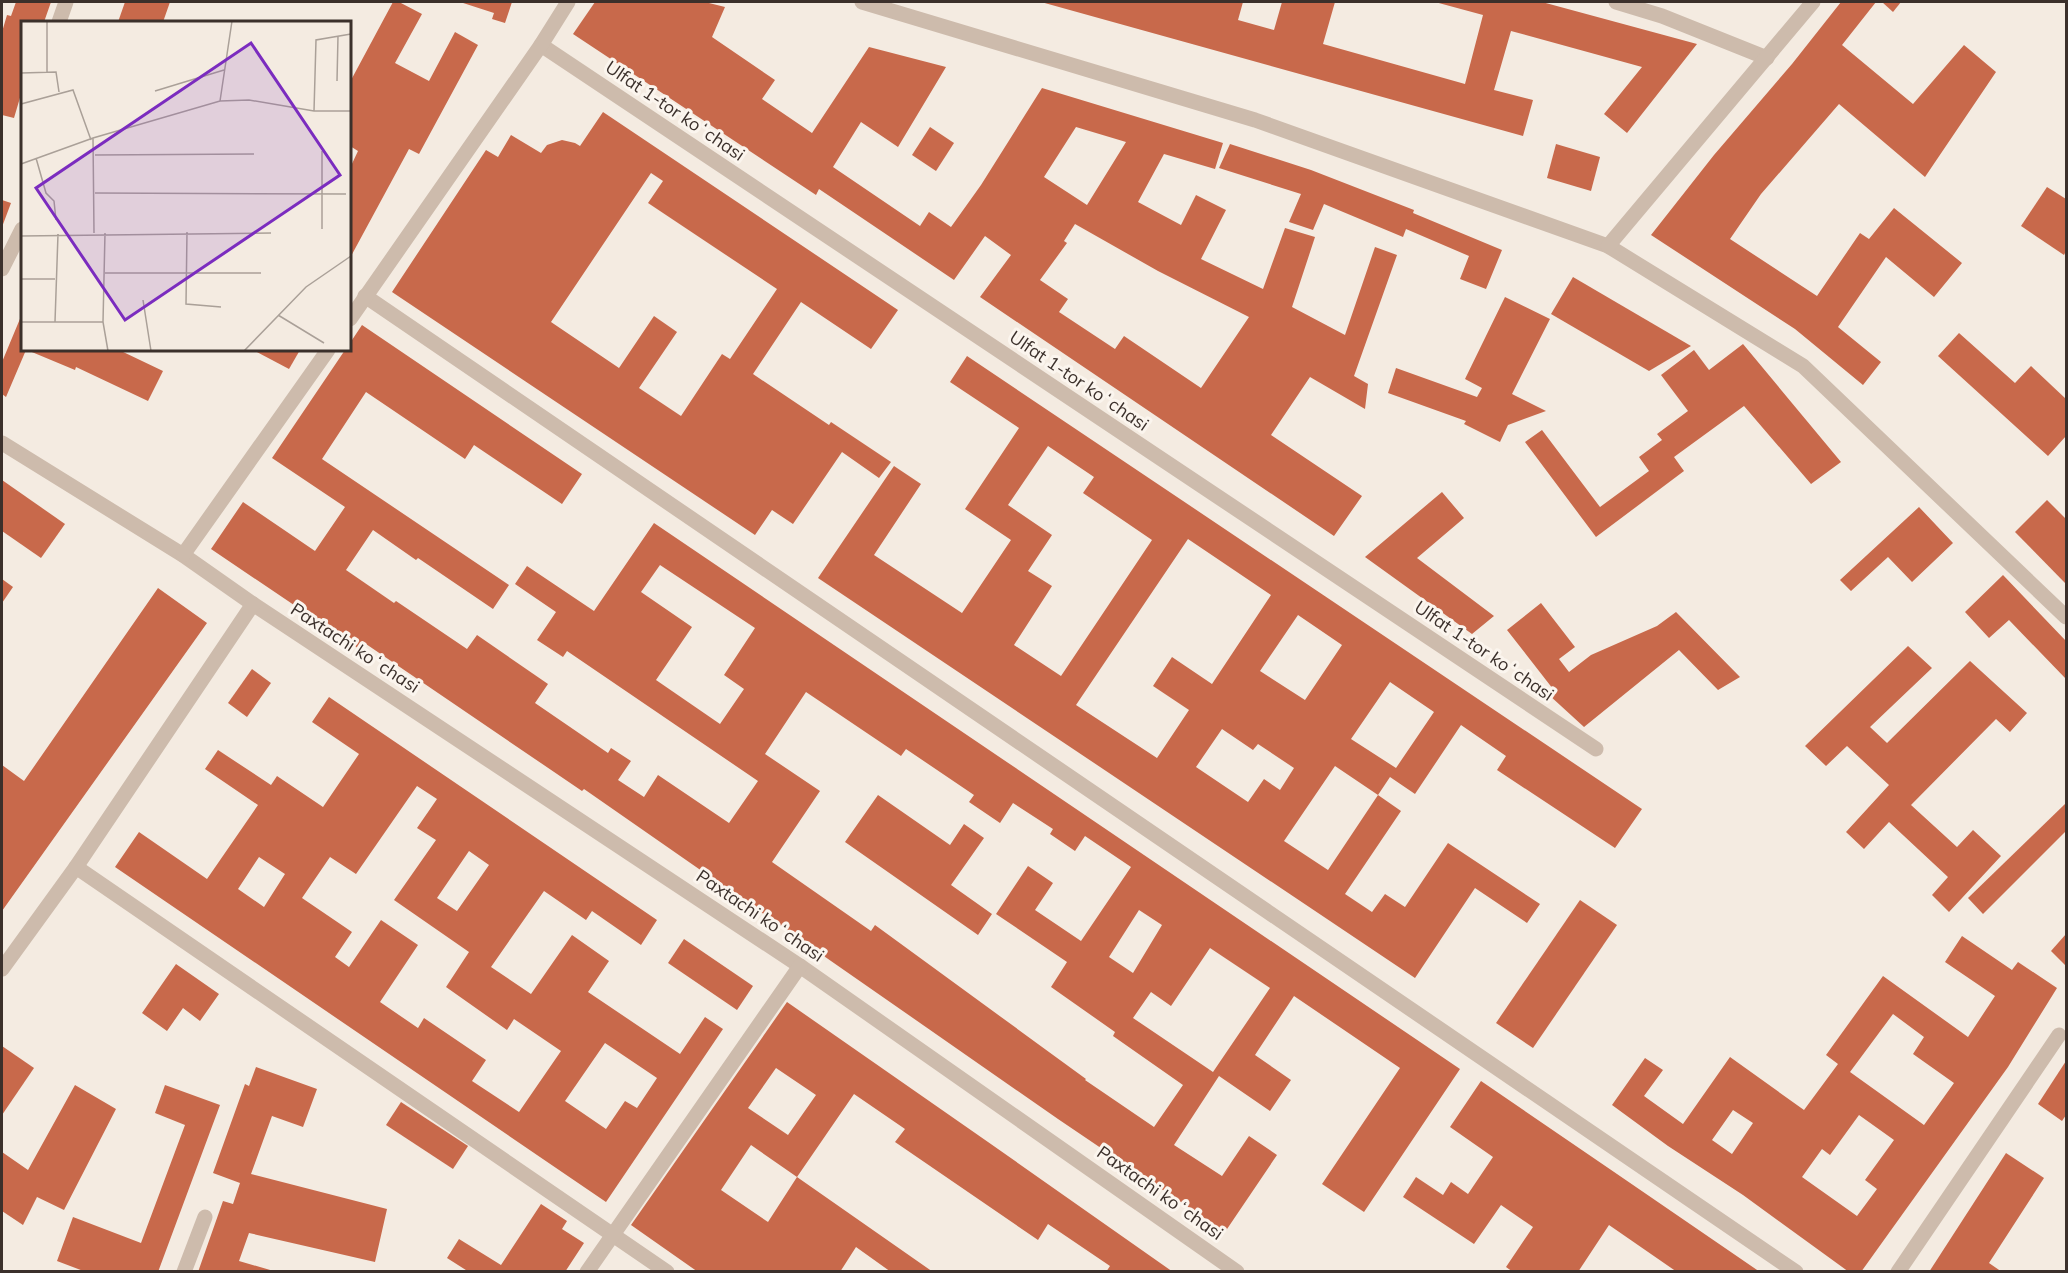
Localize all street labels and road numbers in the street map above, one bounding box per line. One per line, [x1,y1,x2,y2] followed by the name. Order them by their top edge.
[601,55,749,166] street label: Ulfat 1-tor koʻchasi
[1005,325,1153,436] street label: Ulfat 1-tor koʻchasi
[1410,595,1558,706] street label: Ulfat 1-tor koʻchasi
[287,597,424,698] street label: Paxtachi koʻchasi
[692,864,828,967] street label: Paxtachi koʻchasi
[1093,1140,1228,1245] street label: Paxtachi koʻchasi

